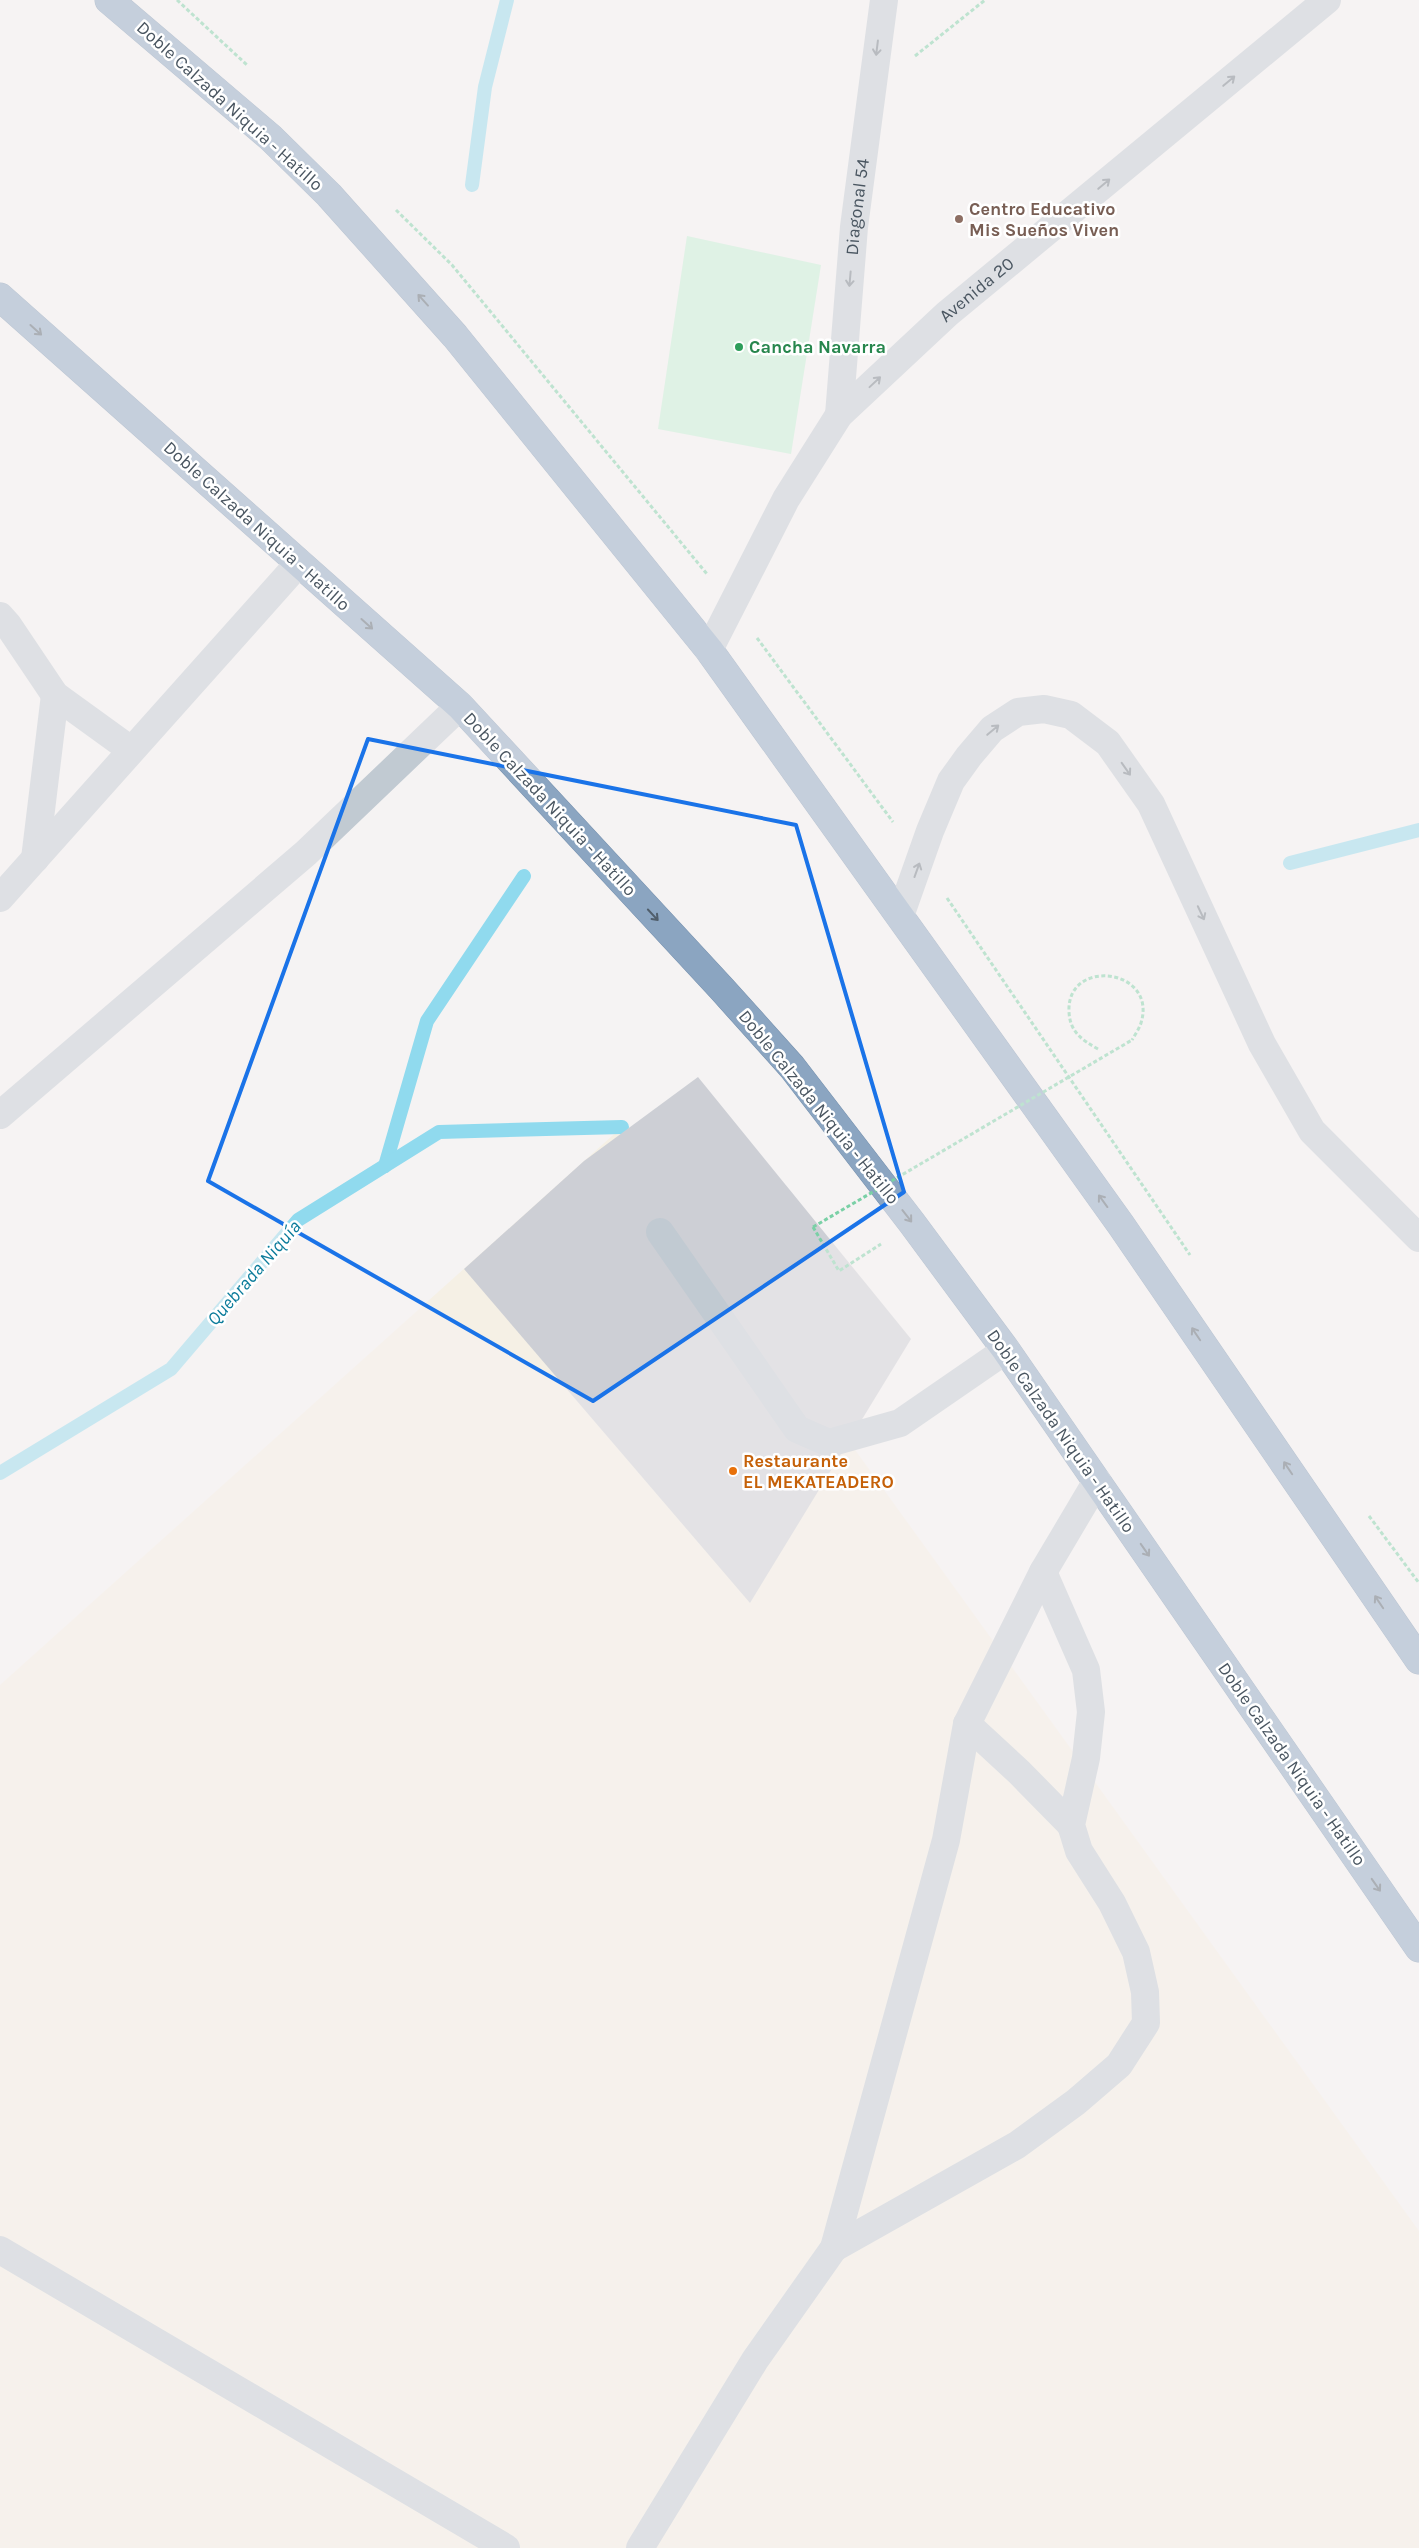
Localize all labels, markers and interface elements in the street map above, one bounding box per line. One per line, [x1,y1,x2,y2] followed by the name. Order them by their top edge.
[132,16,328,196] street label: Doble Calzada Niquia - Hatillo
[872,40,882,56] one-way arrow
[1223,75,1236,86] one-way arrow
[841,157,874,256] street label: Diagonal 54
[1097,179,1110,190] one-way arrow
[969,198,1119,241] place label: Centro Educativo Mis Sueños Viven
[953,213,965,225] marker: Centro Educativo Mis Sueños Viven
[934,252,1018,327] street label: Avenida 20
[846,271,855,287] one-way arrow
[417,293,429,306] one-way arrow
[30,324,43,336] one-way arrow
[749,336,886,358] place label: Cancha Navarra
[733,341,745,353] marker: Cancha Navarra
[869,376,881,388] one-way arrow
[159,436,355,616] street label: Doble Calzada Niquia - Hatillo
[361,618,374,629] one-way arrow
[459,707,641,901] street label: Doble Calzada Niquia - Hatillo
[987,724,1000,735] one-way arrow
[1121,762,1131,776] one-way arrow
[913,863,922,879] one-way arrow
[1197,905,1207,920] one-way arrow
[647,908,659,921] one-way arrow
[734,1005,904,1209] street label: Doble Calzada Niquia - Hatillo
[1098,1194,1108,1208] one-way arrow
[902,1209,913,1222] one-way arrow
[202,1216,306,1330] water label: Quebrada Niquía
[982,1325,1140,1537] street label: Doble Calzada Niquia - Hatillo
[1191,1327,1201,1341] one-way arrow
[743,1450,894,1493] place label: Restaurante EL MEKATEADERO
[1283,1462,1293,1476] one-way arrow
[727,1465,739,1477] marker: Restaurante EL MEKATEADERO
[1140,1543,1150,1557] one-way arrow
[1374,1596,1384,1610] one-way arrow
[1213,1658,1371,1870] street label: Doble Calzada Niquia - Hatillo
[1371,1878,1381,1892] one-way arrow

